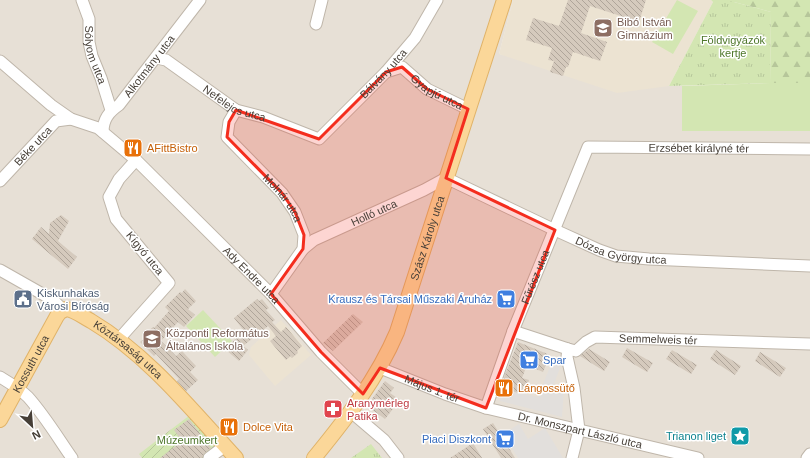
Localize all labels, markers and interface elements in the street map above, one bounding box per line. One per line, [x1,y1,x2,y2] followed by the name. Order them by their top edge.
[617,16,673,41] place label: Bibó István Gimnázium
[592,17,614,39] school or university icon: Bibó István Gimnázium
[83,25,109,86] street label: Sólyom utca
[121,32,177,100] street label: Alkotmány utca
[701,34,766,59] park label: Földvigyázók kertje
[357,46,410,101] street label: Bálvány utca
[408,72,466,112] street label: Gyapjú utca
[201,83,268,124] street label: Nefelejcs utca
[12,123,54,168] street label: Béke utca
[122,137,144,159] restaurant icon: AFittBistro
[147,142,198,154] place label: AFittBistro
[648,142,749,154] street label: Erzsébet királyné tér
[261,171,305,225] street label: Molnár utca
[408,194,447,282] street label: Szász Károly utca
[349,197,399,228] street label: Holló utca
[124,229,167,278] street label: Kígyó utca
[574,234,668,266] street label: Dózsa György utca
[221,244,283,307] street label: Ady Endre utca
[519,247,552,306] street label: Fűrész utca
[37,287,109,312] place label: Kiskunhakas Városi Bíróság
[12,288,34,310] public building icon: Kiskunhakas Városi Bíróság
[495,288,517,310] supermarket icon: Krausz és Társai Műszaki Áruház
[328,293,492,305] place label: Krausz és Társai Műszaki Áruház
[91,318,166,381] street label: Köztársaság utca
[166,327,269,352] place label: Központi Református Általános Iskola
[141,328,163,350] school or university icon: Központi Református Általános Iskola
[10,332,52,395] street label: Kossuth utca
[619,332,698,346] street label: Semmelweis tér
[518,349,540,371] supermarket icon: Spar
[543,354,567,366] place label: Spar
[403,373,461,405] street label: Május 1. tér
[493,377,515,399] restaurant icon: Lángossütő
[518,382,575,394] place label: Lángossütő
[347,397,409,422] place label: Aranymérleg Patika
[322,398,344,420] pharmacy icon: Aranymérleg Patika
[12,406,52,446] north arrow
[517,410,644,451] street label: Dr. Monszpart László utca
[218,416,240,438] restaurant icon: Dolce Vita
[243,421,294,433] place label: Dolce Vita
[729,425,751,447] place icon: Trianon liget
[30,428,43,442] text: N
[494,428,516,450] supermarket icon: Piaci Diszkont
[666,430,726,442] place label: Trianon liget
[422,433,491,445] place label: Piaci Diszkont
[157,434,217,446] park label: Múzeumkert

